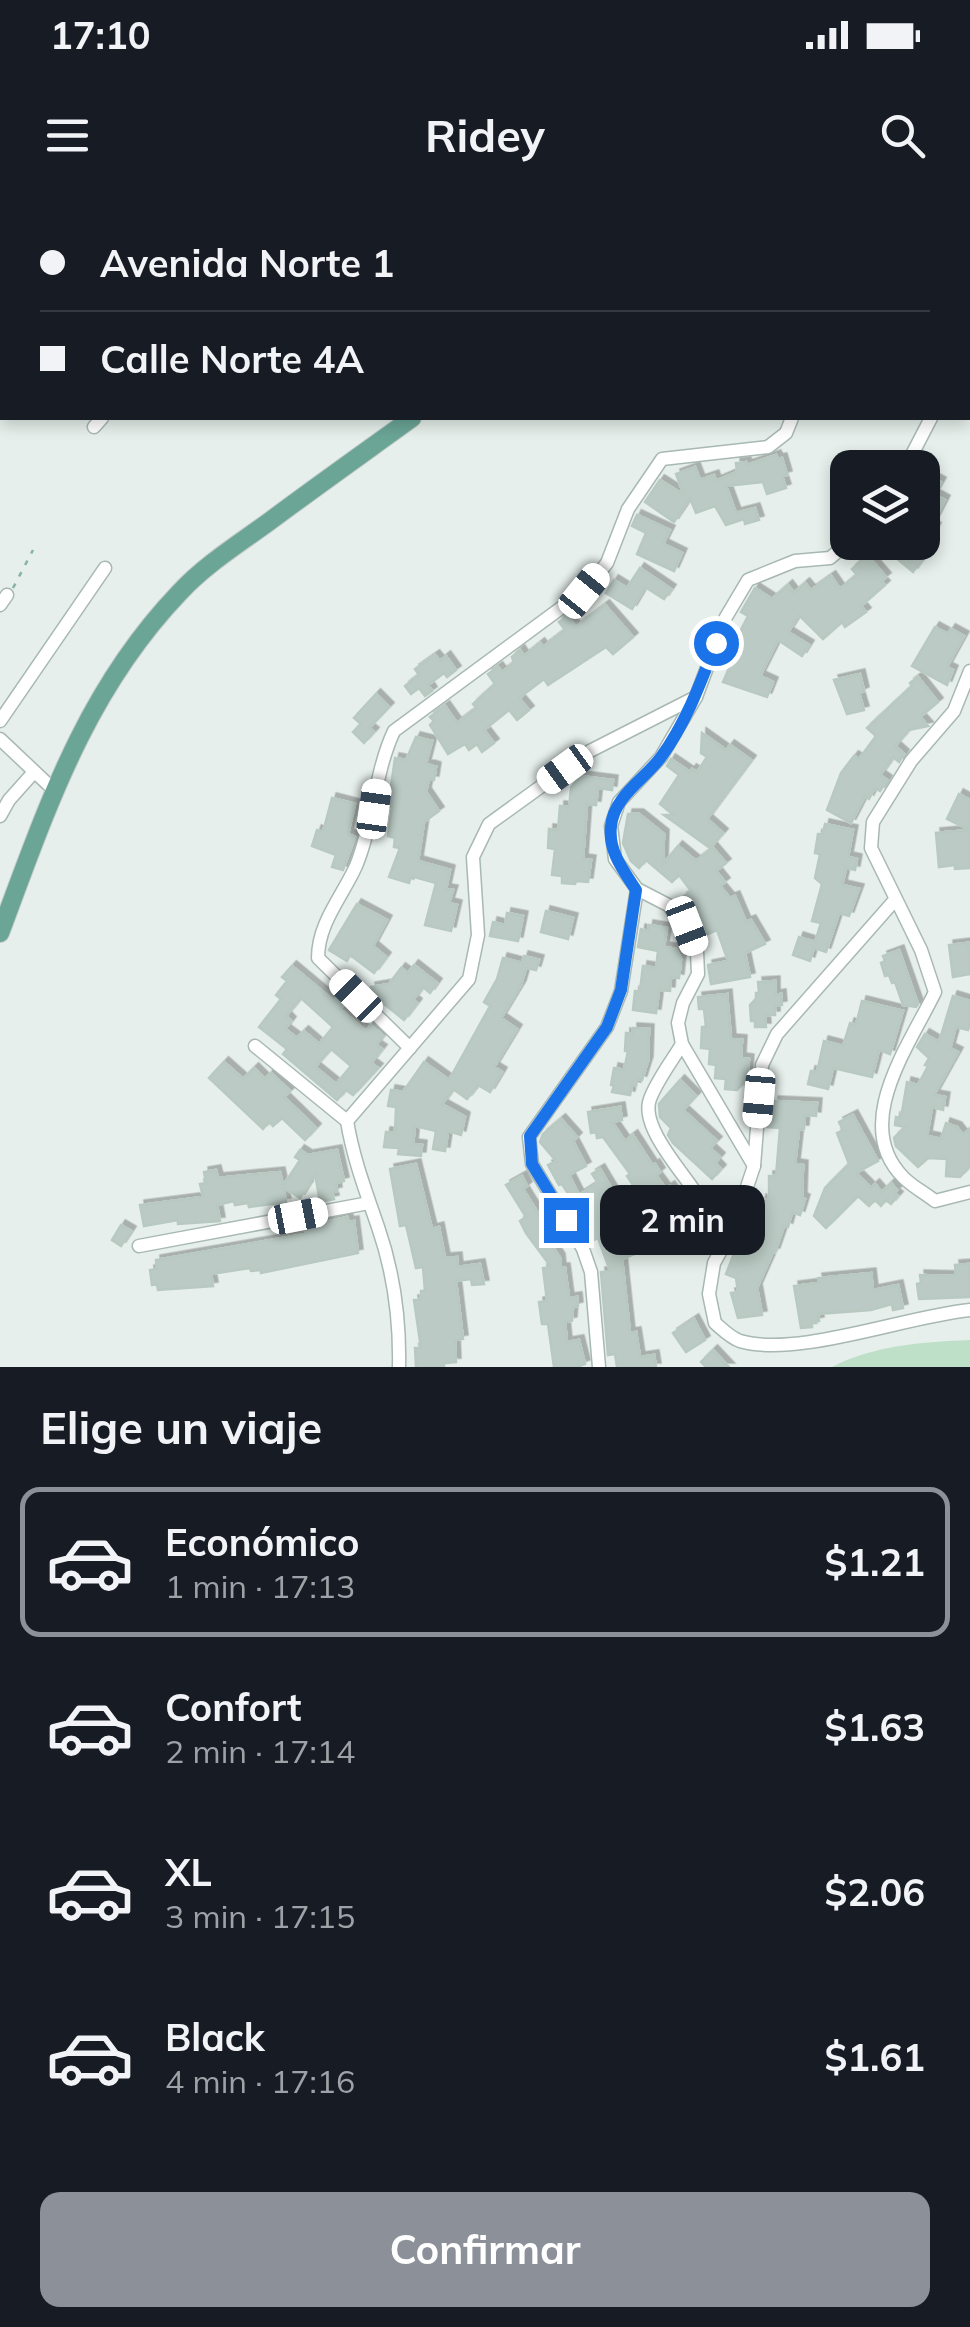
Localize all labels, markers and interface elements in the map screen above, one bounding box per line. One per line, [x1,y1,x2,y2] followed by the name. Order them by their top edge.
[50,11,151,59] text: 17:10
[425,107,545,163] text: Ridey
[40,108,95,163] icon: menu
[875,108,930,163] icon: search
[100,239,394,287] text: Avenida Norte 1
[100,335,364,383] text: Calle Norte 4A
[830,450,940,560] map controls
[830,450,940,560] button: layers
[553,558,615,624] car
[694,621,739,666] route start
[532,739,598,799] car
[355,777,393,841] car
[662,893,712,959] car
[324,964,388,1028] car
[741,1067,777,1129] car
[601,1185,766,1255] callout: 2 min
[266,1196,330,1236] car
[544,1198,589,1243] route end
[640,1200,725,1240] text: 2 min
[40,1399,322,1455] text: Elige un viaje
[45,1517,135,1607] icon: car
[165,1518,360,1566] text: Económico
[824,1538,925,1586] text: $1.21
[165,1566,355,1606] text: 1 min · 17:13
[45,1682,135,1772] icon: car
[165,1683,302,1731] text: Confort
[824,1703,925,1751] text: $1.63
[165,1731,355,1771] text: 2 min · 17:14
[45,1847,135,1937] icon: car
[165,1848,212,1896] text: XL
[824,1868,925,1916] text: $2.06
[165,1896,355,1936] text: 3 min · 17:15
[45,2012,135,2102] icon: car
[165,2013,265,2061] text: Black
[824,2033,925,2081] text: $1.61
[165,2061,355,2101] text: 4 min · 17:16
[40,2192,930,2307] button: Confirmar

